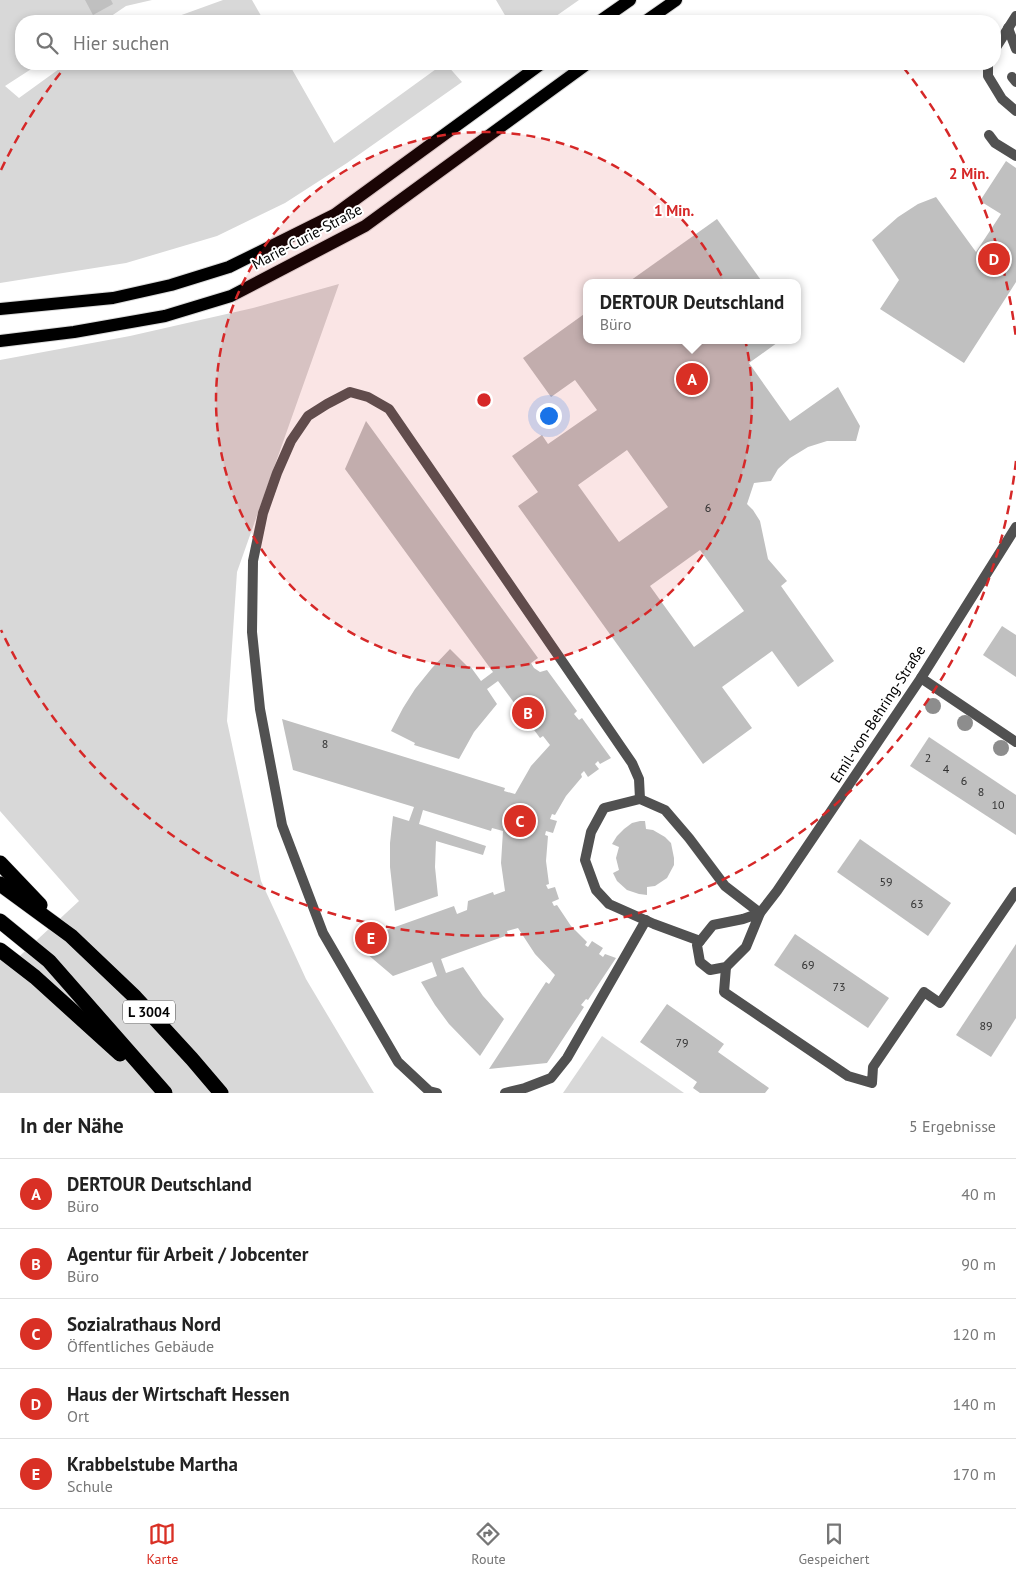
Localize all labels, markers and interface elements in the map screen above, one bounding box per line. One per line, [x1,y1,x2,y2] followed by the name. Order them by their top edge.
[15,15,1001,70] search box
[33,29,61,57] icon: search
[73,31,169,55] text: Hier suchen
[949,164,989,183] text: 2 Min.
[248,200,365,274] street label: Marie-Curie-Straße
[654,201,694,220] text: 1 Min.
[978,240,1010,278] pin: D
[583,279,801,344] popup
[600,290,784,314] text: DERTOUR Deutschland
[600,314,632,334] text: Büro
[676,360,708,398] pin: A
[475,391,493,409] centre of rings
[536,403,562,429] your location
[705,500,711,515] house number: 6
[826,641,929,786] street label: Emil-von-Behring-Straße
[512,694,544,732] pin: B
[322,736,328,751] house number: 8
[925,750,931,765] house number: 2
[943,761,950,776] house number: 4
[961,773,967,788] house number: 6
[978,784,984,799] house number: 8
[991,797,1005,812] house number: 10
[504,802,536,840] pin: C
[879,874,893,889] house number: 59
[910,896,924,911] house number: 63
[355,919,387,957] pin: E
[801,957,815,972] house number: 69
[832,979,846,994] house number: 73
[123,1000,175,1024] road number: L 3004
[979,1018,993,1033] house number: 89
[675,1035,689,1050] house number: 79
[20,1112,124,1139] text: In der Nähe
[909,1116,996,1136] text: 5 Ergebnisse
[67,1172,252,1196] text: DERTOUR Deutschland
[31,1184,41,1204] text: A
[961,1184,996,1204] text: 40 m
[67,1196,99,1216] text: Büro
[67,1242,308,1266] text: Agentur für Arbeit / Jobcenter
[31,1254,41,1274] text: B
[961,1254,996,1274] text: 90 m
[67,1266,99,1286] text: Büro
[67,1312,221,1336] text: Sozialrathaus Nord
[32,1324,40,1344] text: C
[953,1324,996,1344] text: 120 m
[67,1336,214,1356] text: Öffentliches Gebäude
[67,1382,290,1406] text: Haus der Wirtschaft Hessen
[31,1394,41,1414] text: D
[953,1394,996,1414] text: 140 m
[67,1406,89,1426] text: Ort
[67,1452,238,1476] text: Krabbelstube Martha
[32,1464,40,1484] text: E
[953,1464,996,1484] text: 170 m
[67,1476,113,1496] text: Schule
[146,1520,178,1568] tab: Karte
[471,1520,506,1568] tab: Route
[799,1520,870,1568] tab: Gespeichert

